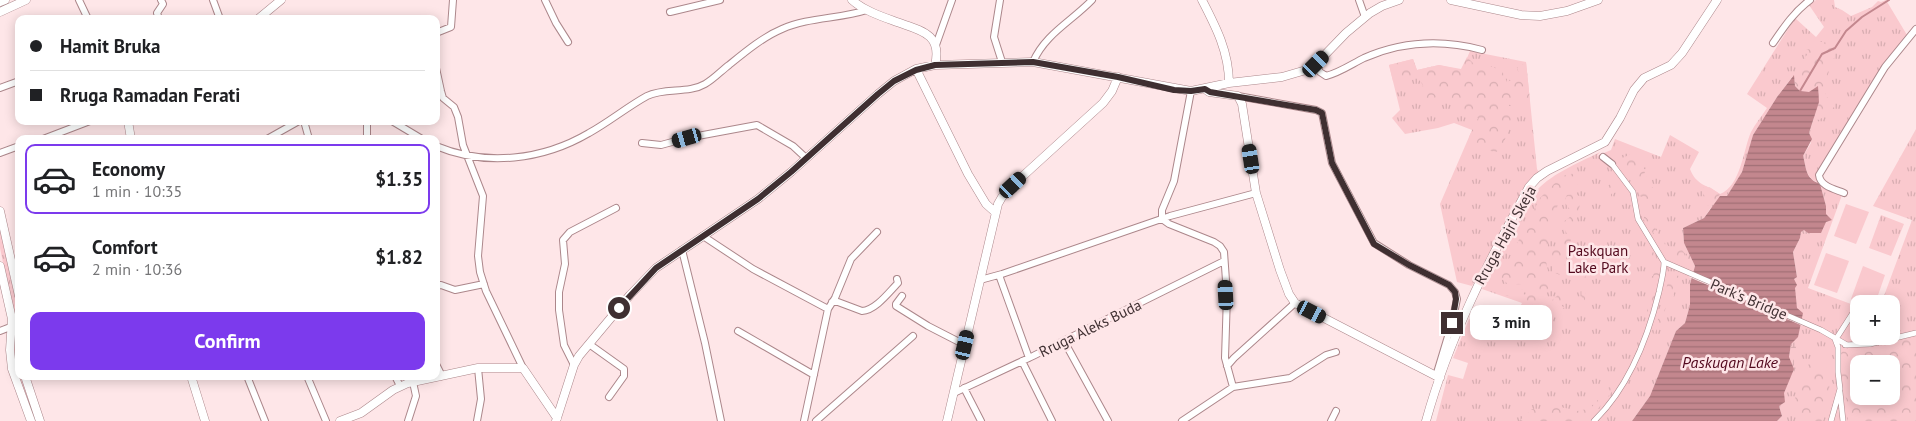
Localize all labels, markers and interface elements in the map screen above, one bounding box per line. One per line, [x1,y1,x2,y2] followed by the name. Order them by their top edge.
[60,34,161,58] text: Hamit Bruka
[1300,48,1331,80] car
[60,83,240,107] text: Rruga Ramadan Ferati
[670,127,703,149] car
[1241,143,1260,175] car
[32,157,77,202] icon: car
[92,157,165,181] text: Economy
[375,167,423,191] text: $1.35
[996,169,1029,201] car
[92,181,182,201] text: 1 min · 10:35
[1470,182,1540,288] street label: Rruga Hajri Skeja
[32,235,77,280] icon: car
[92,235,158,259] text: Comfort
[1567,241,1629,277] park label: Paskquan Lake Park
[375,245,423,269] text: $1.82
[92,259,182,279] text: 2 min · 10:36
[1708,274,1790,324] street label: Park's Bridge
[1217,280,1234,310] car
[1036,295,1144,361] street label: Rruga Aleks Buda
[1850,295,1900,405] map controls
[1850,295,1900,345] button: +
[608,297,630,319] route start
[1295,299,1328,325] car
[1470,306,1552,340] callout: 3 min
[30,312,425,370] button: Confirm
[1441,312,1463,334] route end
[1491,312,1531,332] text: 3 min
[954,329,975,361] car
[1682,352,1778,372] water label: Paskuqan Lake
[1850,355,1900,405] button: −

